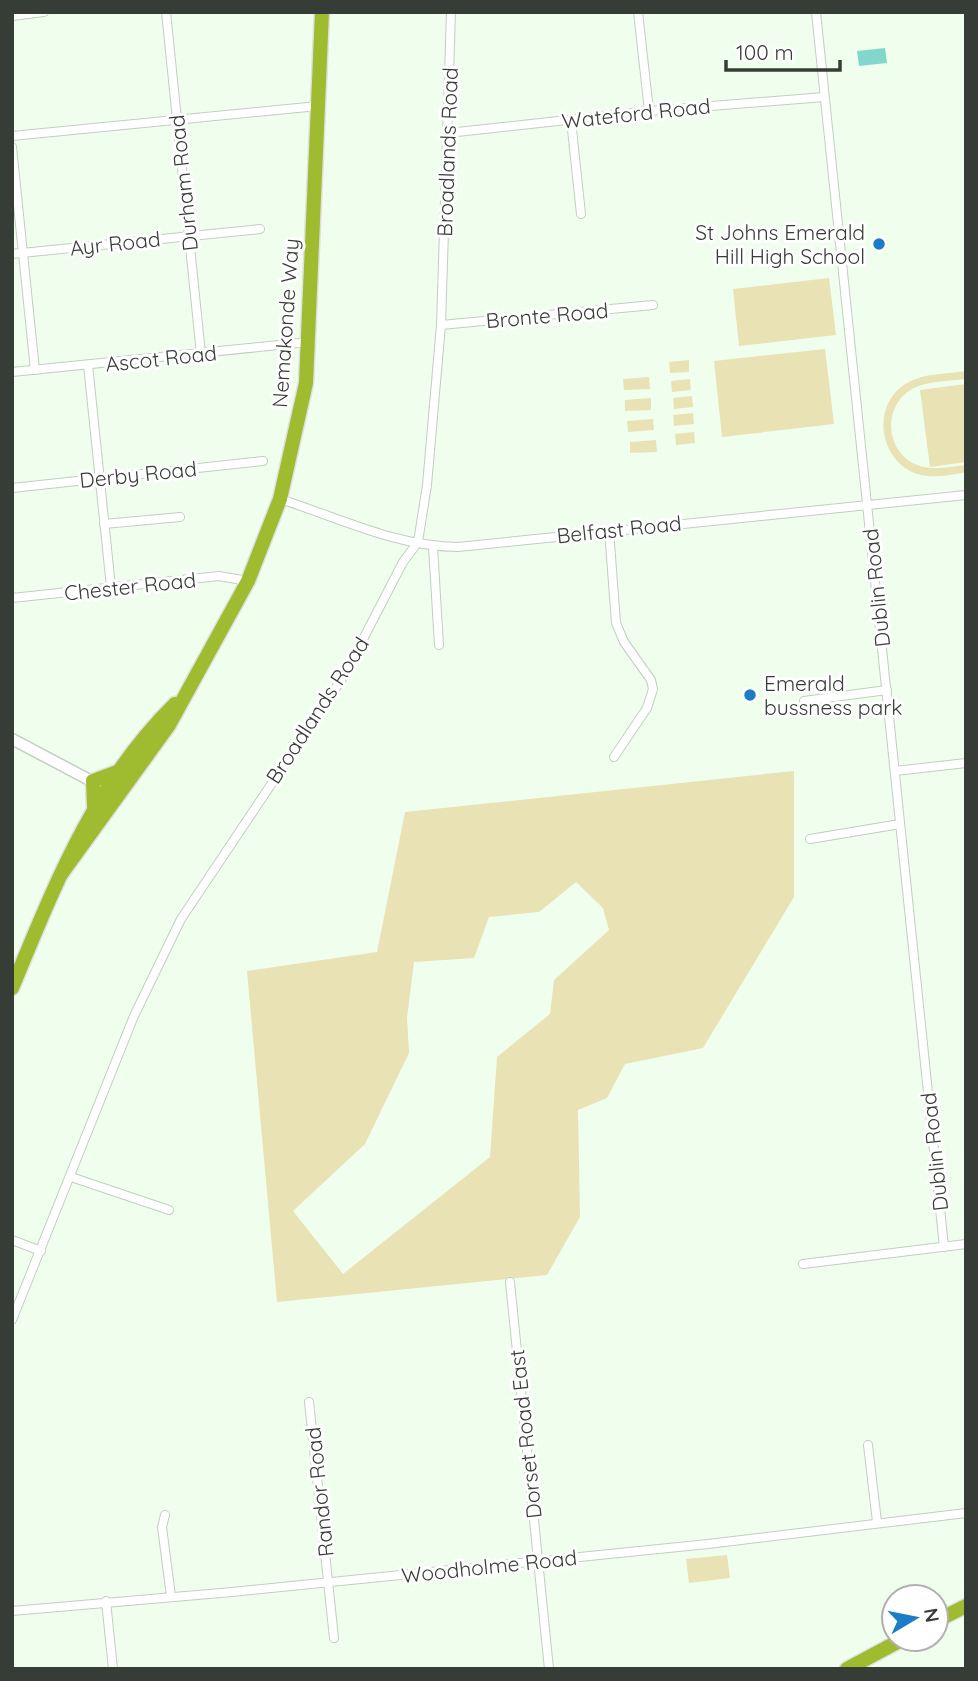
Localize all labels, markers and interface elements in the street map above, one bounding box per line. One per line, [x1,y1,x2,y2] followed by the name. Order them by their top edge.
[726,28,840,72] scale bar
[736,39,794,65] text: 100 m
[431,67,463,237] street label: Broadlands Road
[560,92,712,134] street label: Wateford Road
[163,114,203,252] street label: Durham Road
[695,219,865,269] place label: St Johns Emerald Hill High School
[68,225,162,261] street label: Ayr Road
[871,236,887,252] marker: St Johns Emerald Hill High School
[266,237,304,409] street label: Nemakonde Way
[485,297,609,333] street label: Bronte Road
[104,339,218,377] street label: Ascot Road
[78,455,198,493] street label: Derby Road
[555,510,683,548] street label: Belfast Road
[857,527,895,649] street label: Dublin Road
[63,566,197,606] street label: Chester Road
[260,632,374,788] street label: Broadlands Road
[764,670,903,720] place label: Emerald bussness park
[742,687,758,703] marker: Emerald bussness park
[915,1091,953,1213] street label: Dublin Road
[503,1348,547,1520] street label: Dorset Road East
[299,1426,339,1558] street label: Randor Road
[400,1544,578,1588] street label: Woodholme Road
[880,1583,950,1653] north arrow
[919,1606,945,1624] text: N

